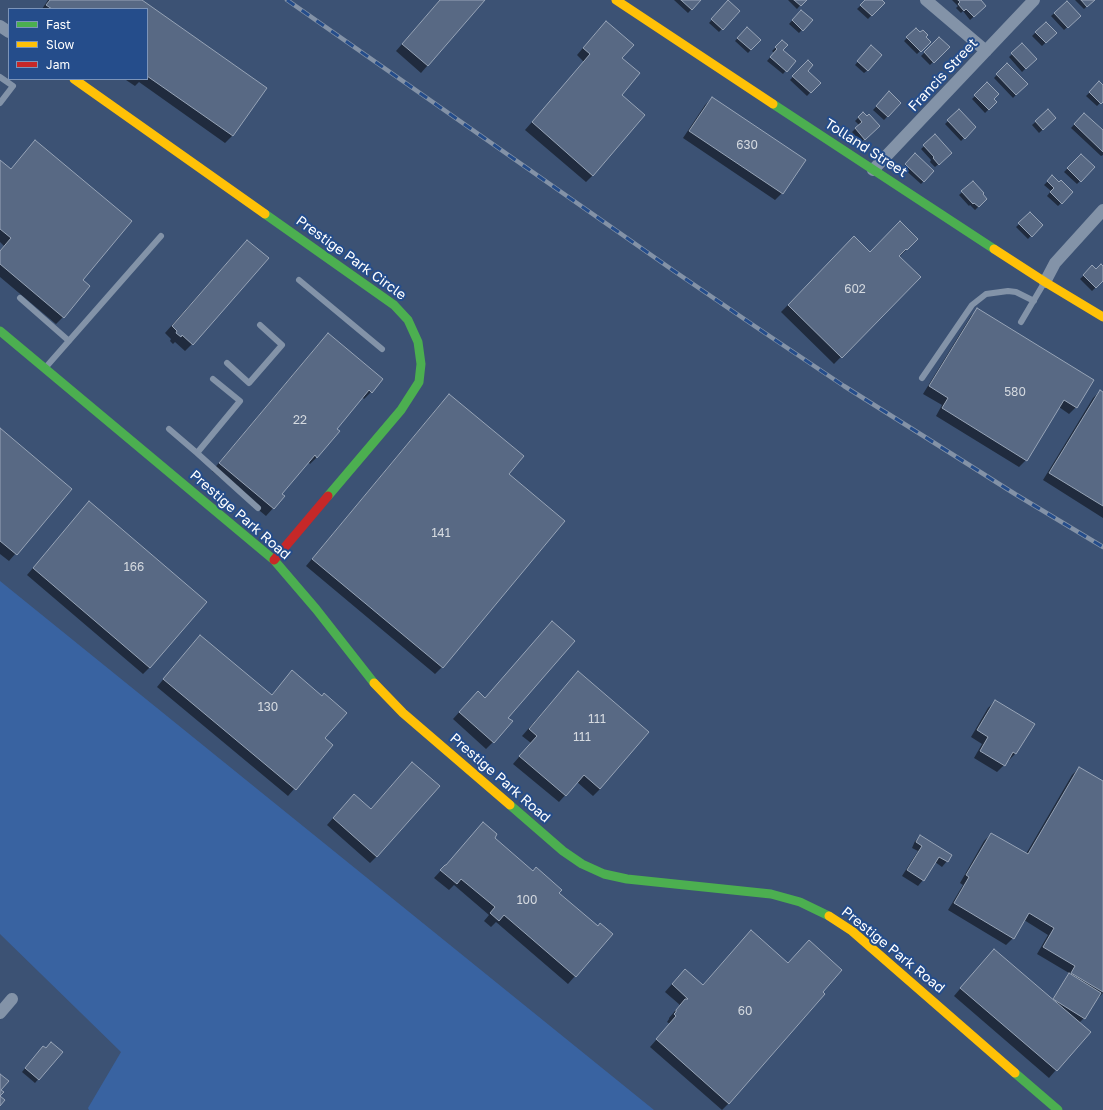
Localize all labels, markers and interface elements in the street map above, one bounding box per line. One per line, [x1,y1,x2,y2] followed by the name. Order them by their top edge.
[8,8,148,80] legend
[46,17,71,32] text: Fast
[905,35,981,115] street label: Francis Street
[46,37,74,52] text: Slow
[46,57,70,72] text: Jam
[822,115,910,181] street label: Tolland Street
[736,138,758,152] house number: 630
[293,212,409,304] street label: Prestige Park Circle
[844,282,866,296] house number: 602
[1004,385,1026,399] house number: 580
[293,413,307,427] house number: 22
[186,467,294,563] street label: Prestige Park Road
[432,526,450,540] house number: 141
[124,560,144,574] house number: 166
[258,700,278,714] house number: 130
[588,712,606,726] house number: 111
[446,730,554,826] street label: Prestige Park Road
[573,730,591,744] house number: 111
[517,893,537,907] house number: 100
[838,903,948,997] street label: Prestige Park Road
[738,1004,752,1018] house number: 60

